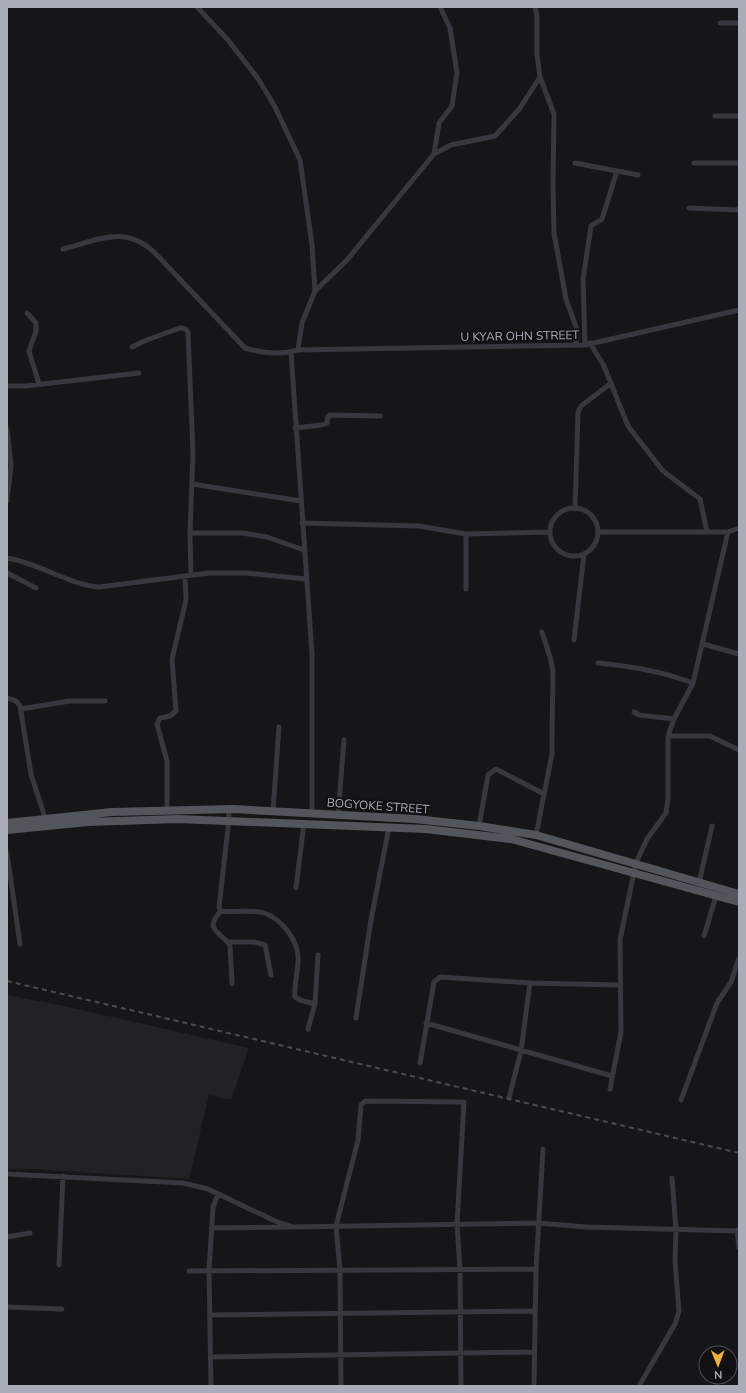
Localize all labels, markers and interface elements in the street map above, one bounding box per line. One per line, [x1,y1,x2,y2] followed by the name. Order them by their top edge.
[460,327,580,345] street label: U KYAR OHN STREET
[326,794,431,818] street label: BOGYOKE STREET
[698,1345,738,1385] north arrow
[714,1367,722,1382] text: N

